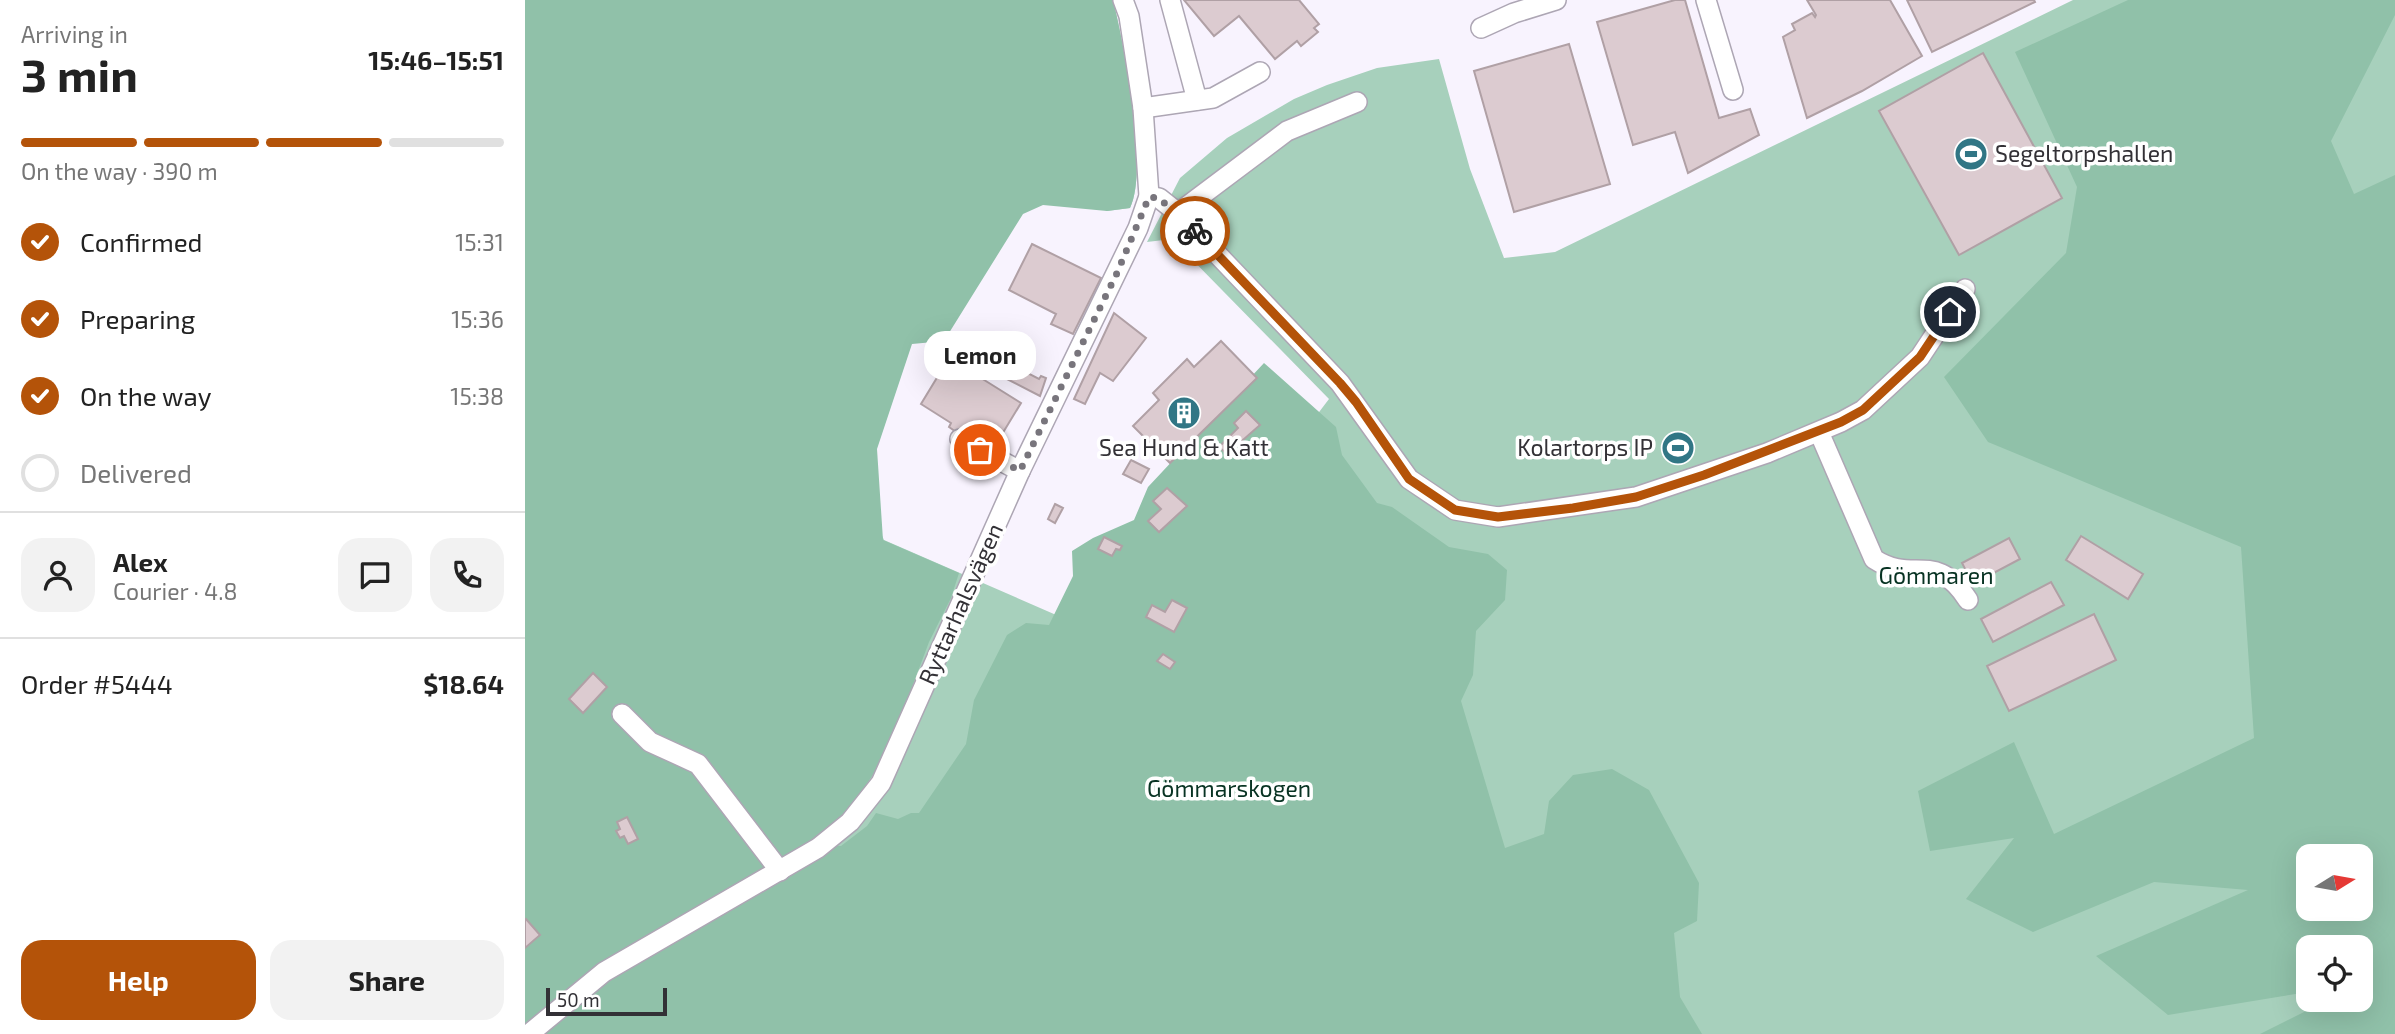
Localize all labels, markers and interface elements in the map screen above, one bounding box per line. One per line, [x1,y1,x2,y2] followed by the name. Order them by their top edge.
[21,20,128,48] text: Arriving in
[368,44,504,75] text: 15:46–15:51
[21,46,138,101] text: 3 min
[1952,135,1990,173] sports icon: Segeltorpshallen
[1995,139,2173,167] place label: Segeltorpshallen
[21,157,218,185] text: On the way · 390 m
[1160,196,1230,266] courier
[1176,212,1214,250] icon: bike
[21,223,59,261] icon: check
[80,226,203,257] text: Confirmed
[455,228,504,256] text: 15:31
[1920,282,1980,342] pin
[1931,293,1969,331] icon: home
[21,300,59,338] icon: check
[80,303,195,334] text: Preparing
[451,305,504,333] text: 15:36
[924,331,1036,380] callout: Lemon
[944,341,1016,369] text: Lemon
[21,377,59,415] icon: check
[80,380,211,411] text: On the way
[450,382,504,410] text: 15:38
[1165,394,1203,432] building icon: Sea Hund & Katt
[950,420,1010,480] pin
[1659,429,1697,467] sports icon: Kolartorps IP
[961,431,999,469] icon: bag
[1099,433,1269,461] place label: Sea Hund & Katt
[1517,433,1653,461] place label: Kolartorps IP
[80,457,192,488] text: Delivered
[912,519,1008,688] street label: Ryttarhalsvägen
[21,538,95,612] button: person
[338,538,412,612] button: chat
[430,538,504,612] button: phone
[113,546,168,577] text: Alex
[1878,561,1994,589] park label: Gömmaren
[113,577,237,605] text: Courier · 4.8
[21,668,173,699] text: Order #5444
[423,668,504,699] text: $18.64
[1147,774,1311,802] park label: Gömmarskogen
[2296,844,2373,920] north arrow
[2296,844,2373,1012] map controls
[2296,935,2373,1012] button: locate
[21,940,256,1020] button: Help
[270,940,504,1020] button: Share
[546,985,667,1017] scale bar
[557,988,600,1011] text: 50 m

